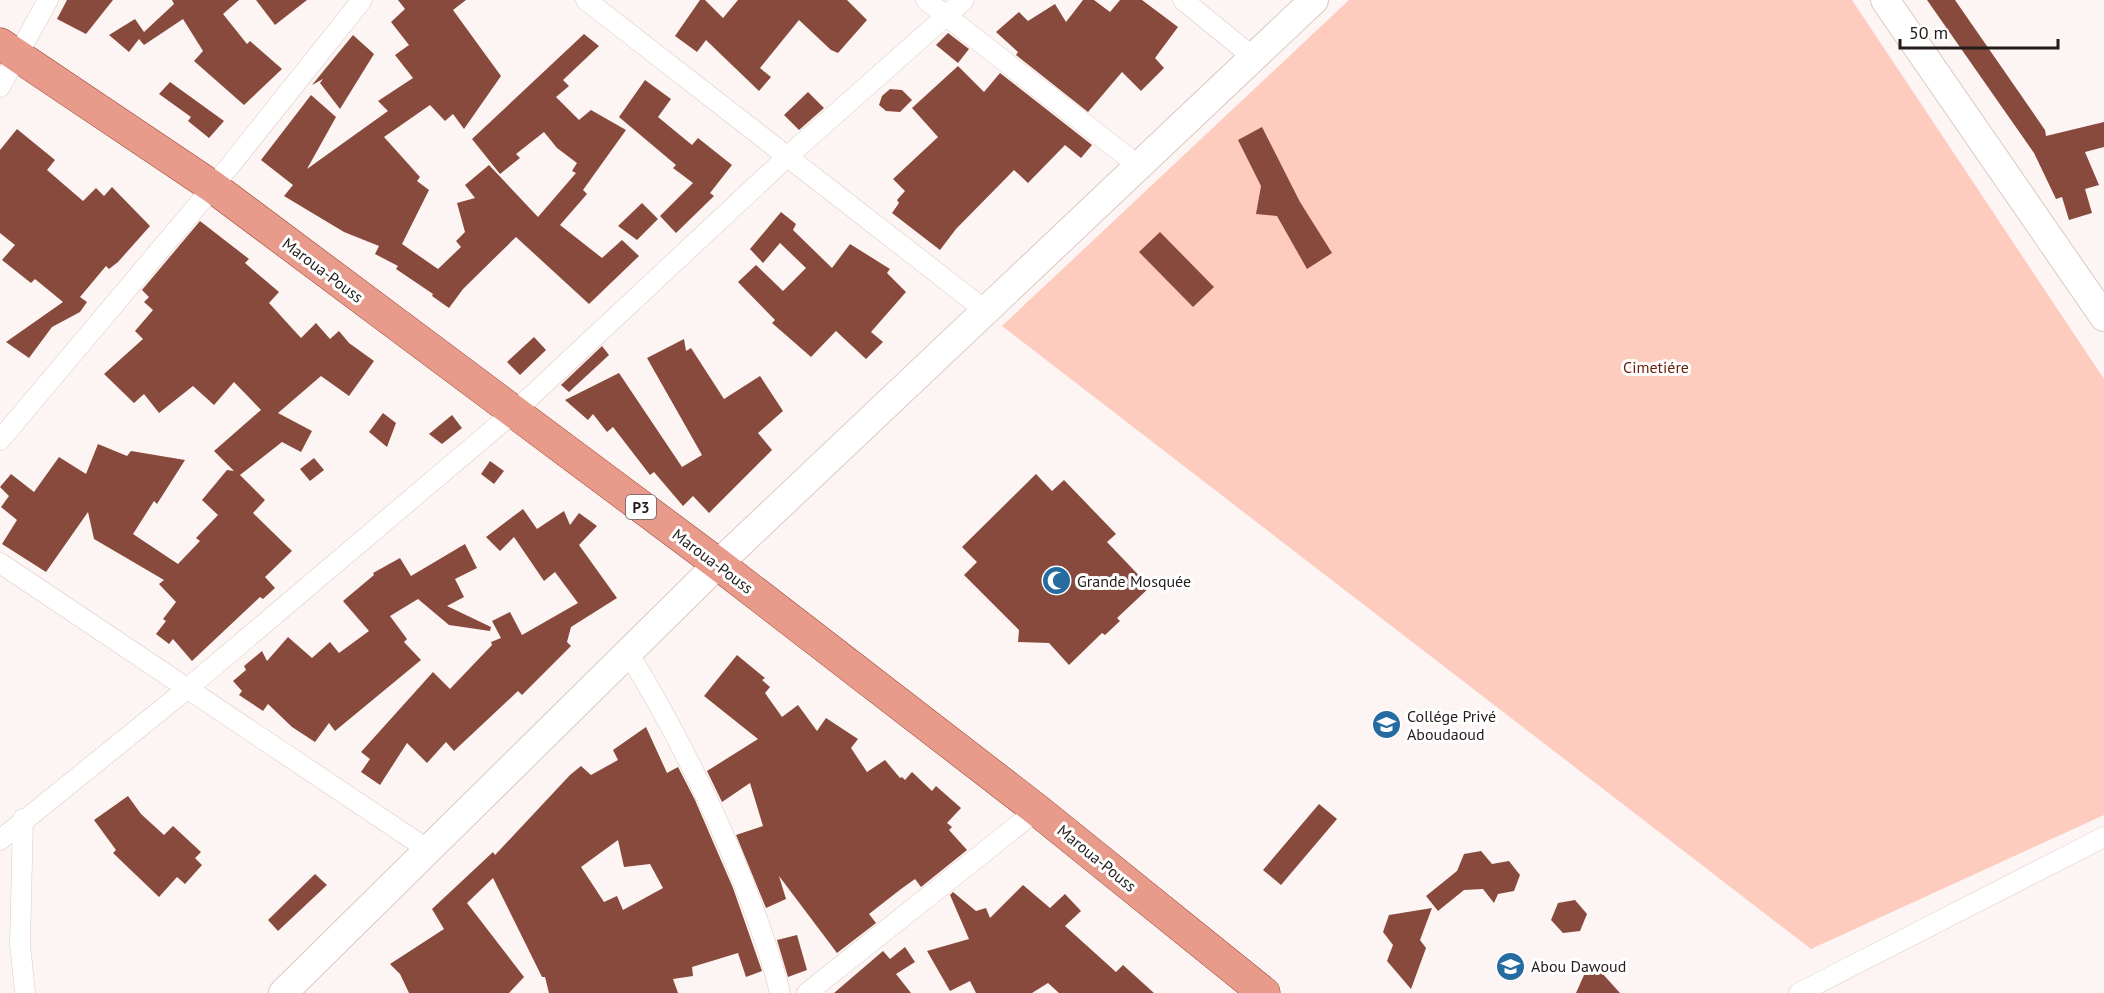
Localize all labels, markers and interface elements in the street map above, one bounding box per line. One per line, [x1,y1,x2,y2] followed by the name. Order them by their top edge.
[1900,12,2058,50] scale bar
[1909,21,1948,44] text: 50 m
[279,233,368,307] street label: Maroua-Pouss
[1623,357,1689,377] park label: Cimetiére
[626,495,656,519] road number: P3
[669,524,758,598] street label: Maroua-Pouss
[1040,565,1072,597] mosque icon: Grande Mosquée
[1077,571,1191,591] place label: Grande Mosquée
[1407,706,1496,744] place label: Collége Privé Aboudaoud
[1370,709,1402,741] school or university icon: Collége Privé Aboudaoud
[1053,820,1141,896] street label: Maroua-Pouss
[1494,950,1526,982] school or university icon: Abou Dawoud
[1531,956,1626,976] place label: Abou Dawoud

